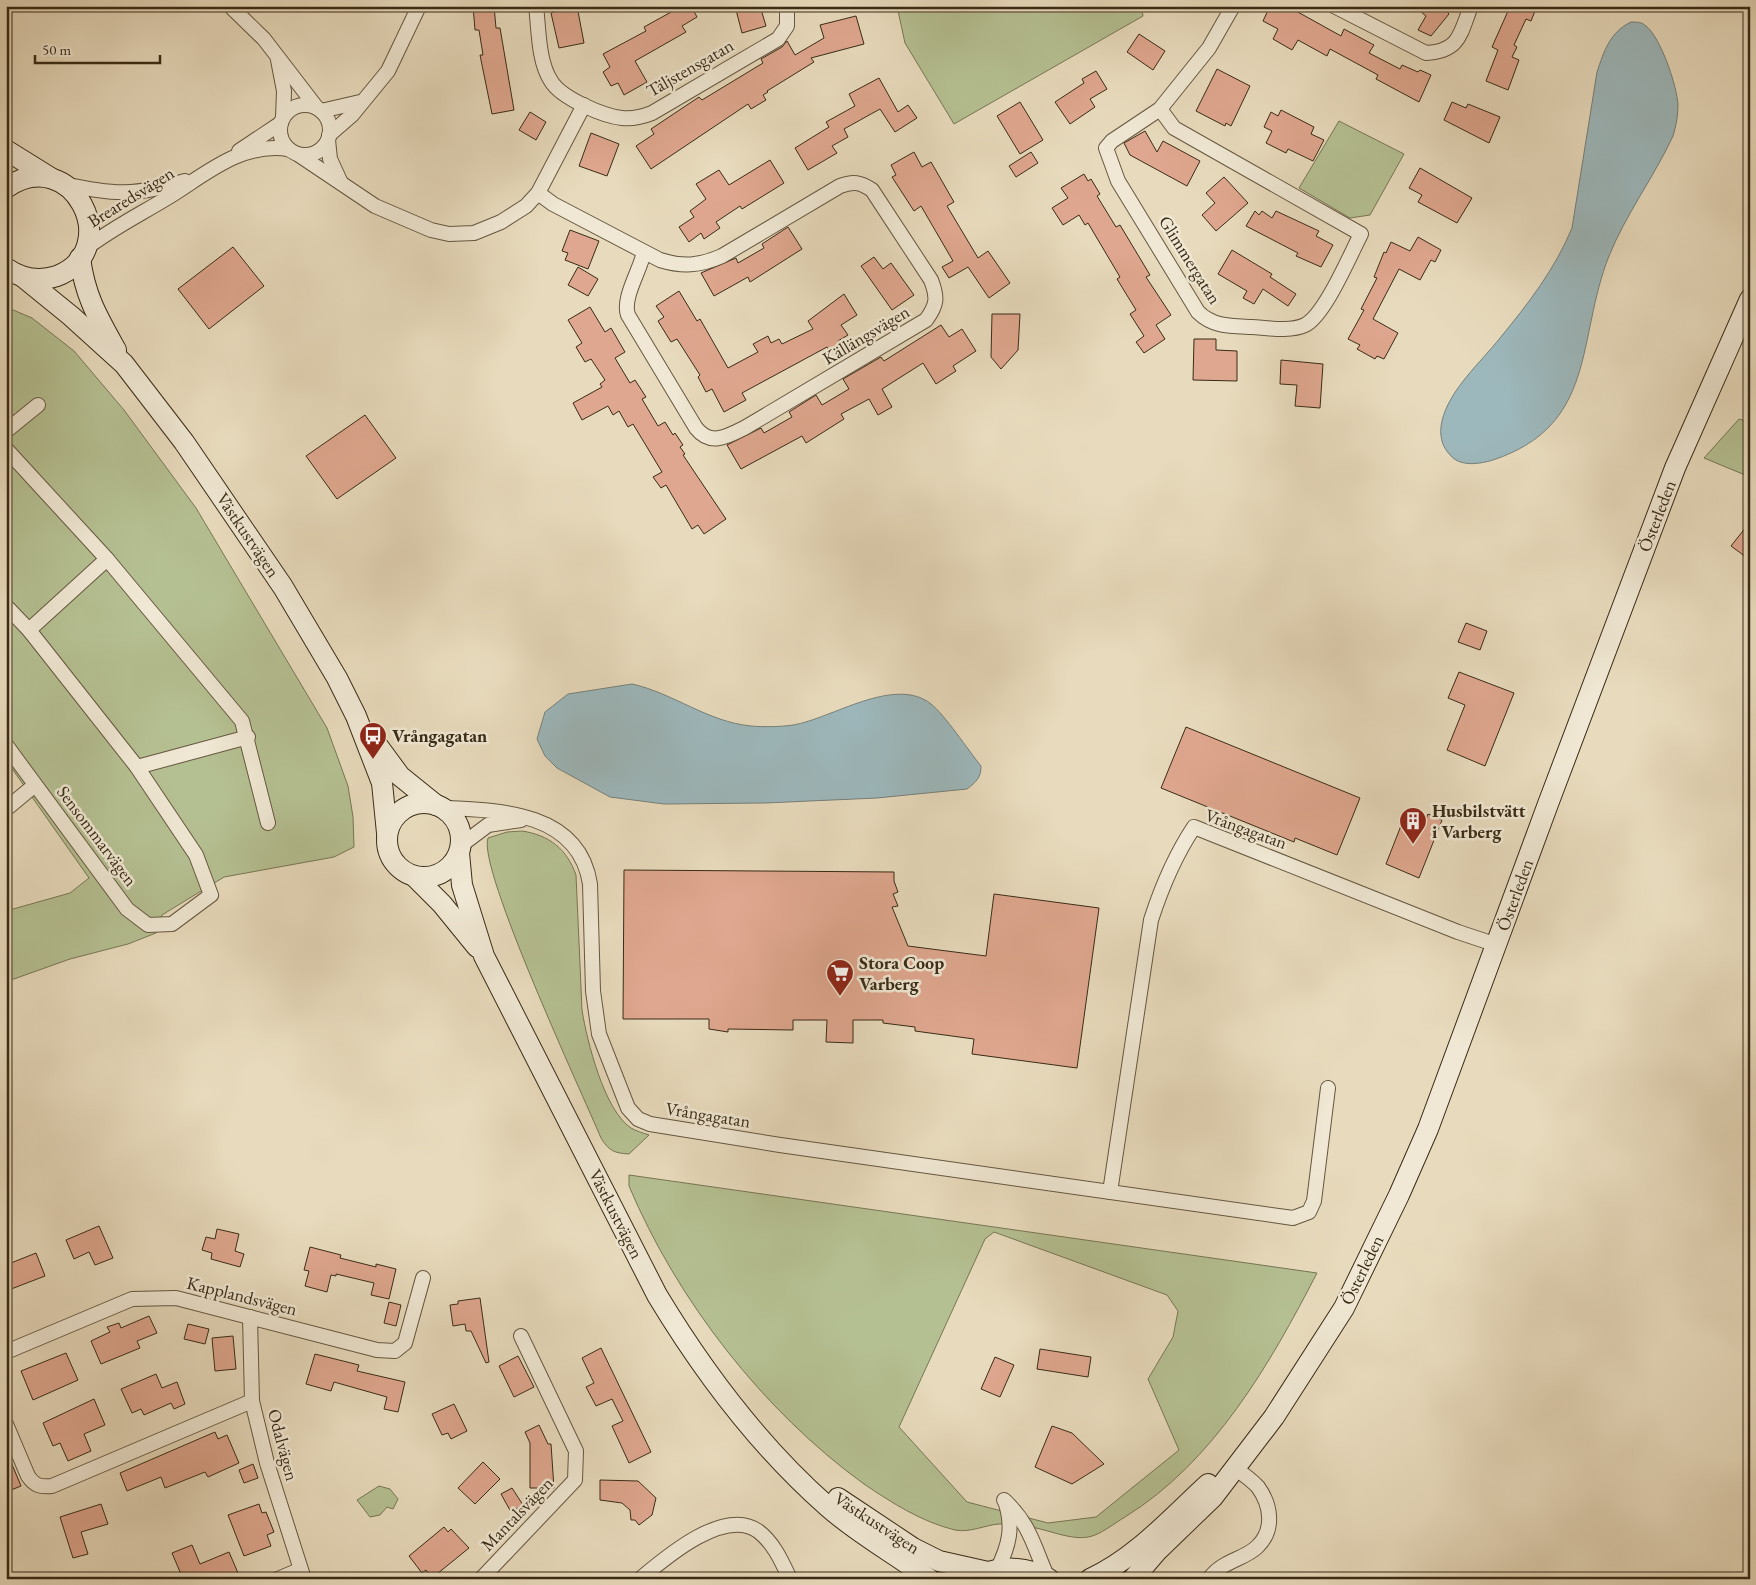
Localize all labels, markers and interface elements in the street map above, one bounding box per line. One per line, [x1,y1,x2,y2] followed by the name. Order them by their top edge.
[35,32,160,64] scale bar
[642,33,738,102] street label: Täljstensgatan
[42,40,71,59] text: 50 m
[83,161,179,232] street label: Brearedsvägen
[1154,211,1227,309] street label: Glimmergatan
[818,299,914,370] street label: Källängsvägen
[1632,476,1681,555] street label: Österleden
[212,488,285,582] street label: Västkustvägen
[358,721,388,760] bus stop icon: Vrångagatan
[392,724,487,747] place label: Vrångagatan
[52,781,143,891] street label: Sensommarvägen
[1432,799,1526,843] place label: Husbilstvätt i Varberg
[1202,803,1291,854] street label: Vrångagatan
[1398,806,1428,845] building icon: Husbilstvätt i Varberg
[1491,855,1538,934] street label: Österleden
[859,951,944,995] place label: Stora Coop Varberg
[825,958,855,997] supermarket icon: Stora Coop Varberg
[664,1096,753,1133] street label: Vrångagatan
[584,1165,649,1263] street label: Västkustvägen
[1335,1231,1389,1309] street label: Österleden
[185,1271,300,1320] street label: Kapplandsvägen
[263,1406,304,1484] street label: Odalvägen
[475,1471,558,1556] street label: Mantalsvägen
[830,1486,925,1559] street label: Västkustvägen

